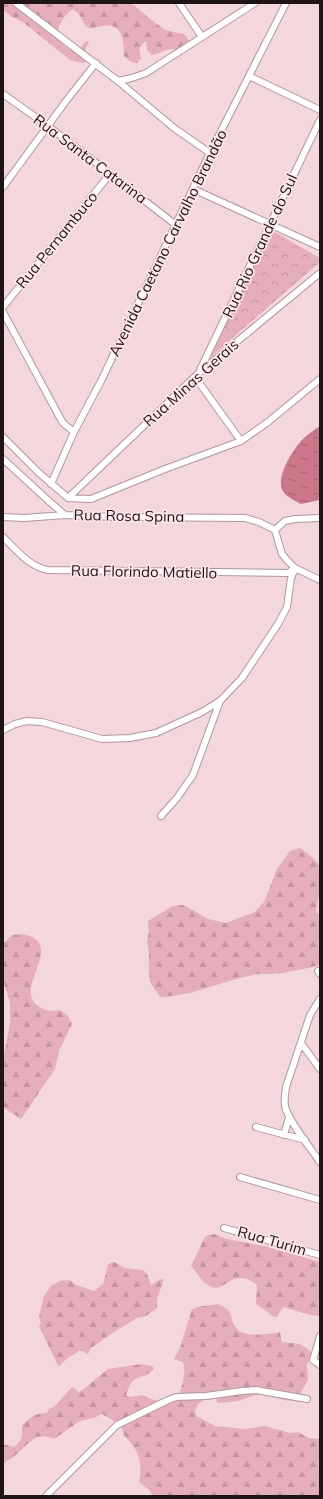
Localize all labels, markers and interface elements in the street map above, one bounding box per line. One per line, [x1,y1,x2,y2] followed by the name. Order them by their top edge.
[30,110,151,208] street label: Rua Santa Catarina
[104,126,231,359] street label: Avenida Caetano Carvalho Brandão
[218,171,301,321] street label: Rua Rio Grande do Sul
[12,187,102,292] street label: Rua Pernambuco
[139,335,242,431] street label: Rua Minas Gerais
[73,505,185,526] street label: Rua Rosa Spina
[71,561,217,582] street label: Rua Florindo Matiello
[236,1222,309,1259] street label: Rua Turim

